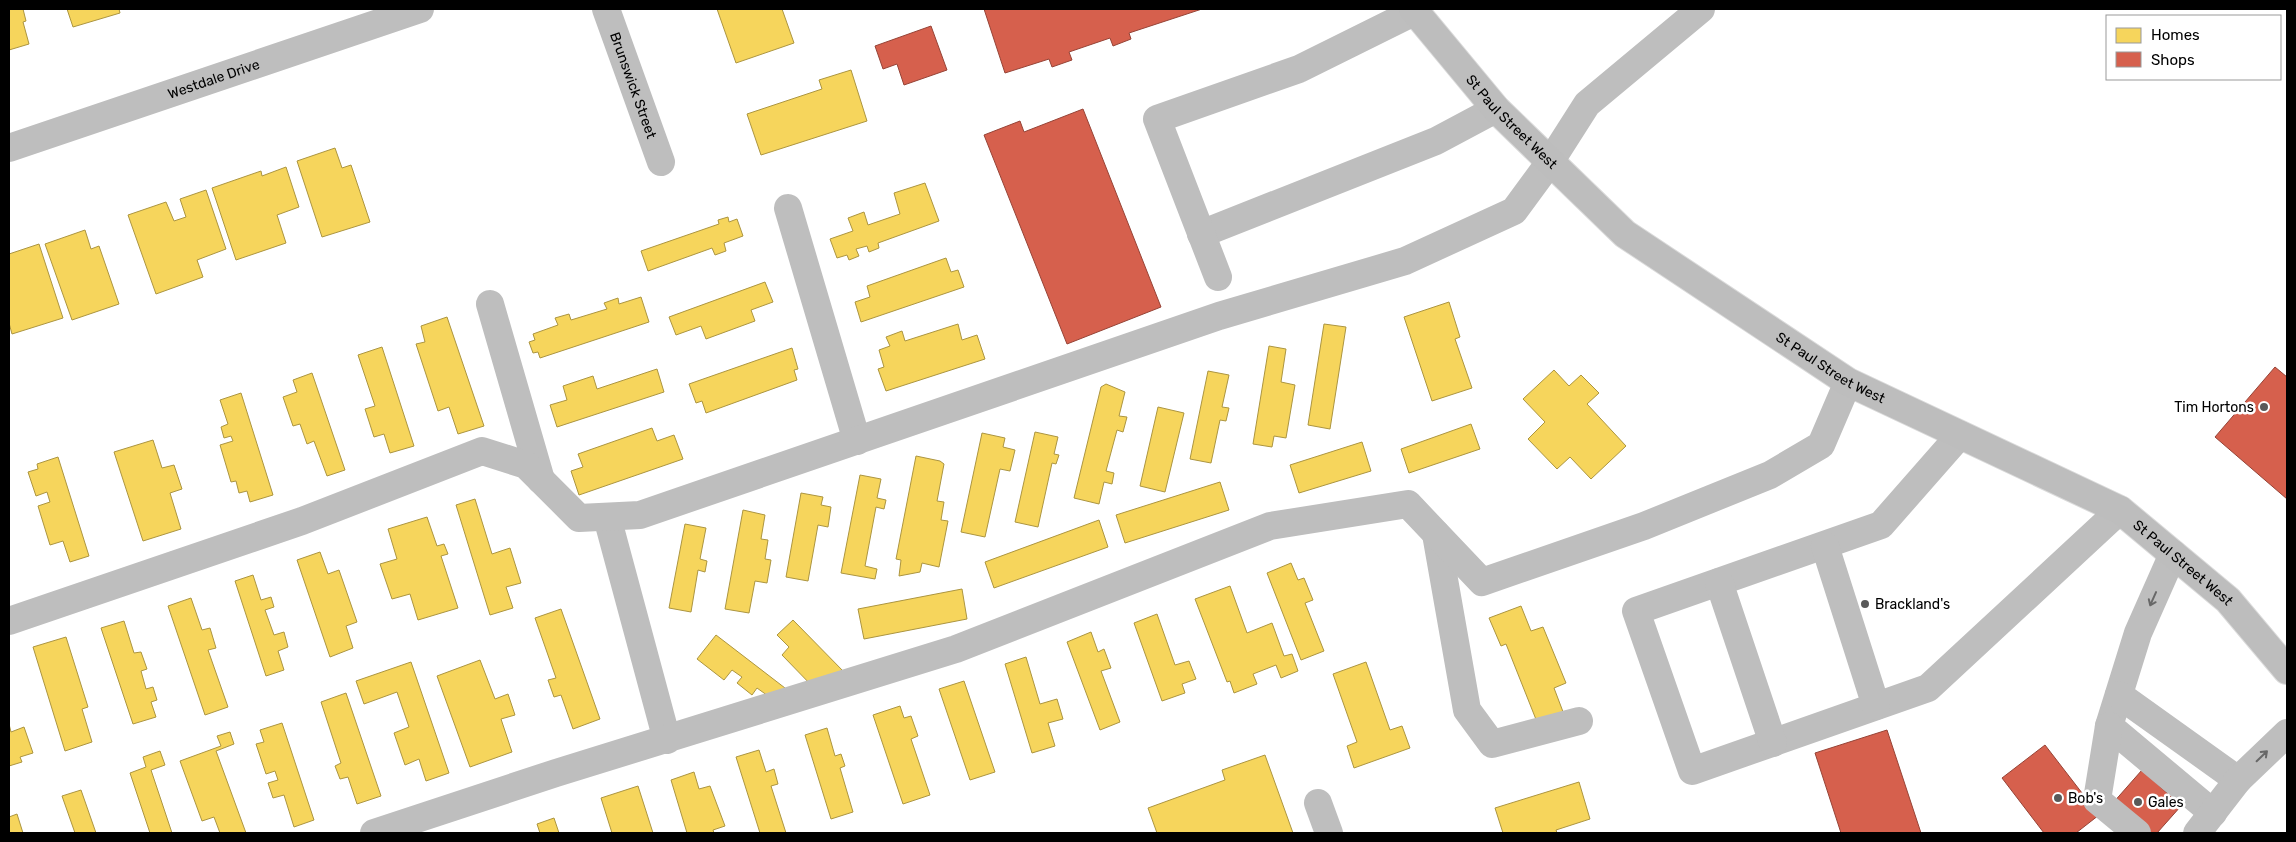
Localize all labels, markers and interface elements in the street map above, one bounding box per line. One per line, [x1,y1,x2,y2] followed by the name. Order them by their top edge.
[2106,15,2281,80] legend
[2151,26,2200,44] text: Homes
[606,30,660,141] street label: Brunswick Street
[2151,51,2195,69] text: Shops
[166,56,262,103] street label: Westdale Drive
[1462,71,1561,173] street label: St Paul Street West
[1773,329,1888,407] street label: St Paul Street West
[2174,399,2254,416] place label: Tim Hortons
[2258,401,2270,413] marker: Tim Hortons
[2129,517,2237,609] street label: St Paul Street West
[2148,591,2158,606] one-way arrow
[1875,596,1950,613] place label: Brackland's
[1859,598,1871,610] marker: Brackland's
[2256,750,2269,762] one-way arrow
[2068,790,2103,807] place label: Bob's
[2052,792,2064,804] marker: Bob's
[2148,794,2184,811] place label: Gales
[2132,796,2144,808] marker: Gales

